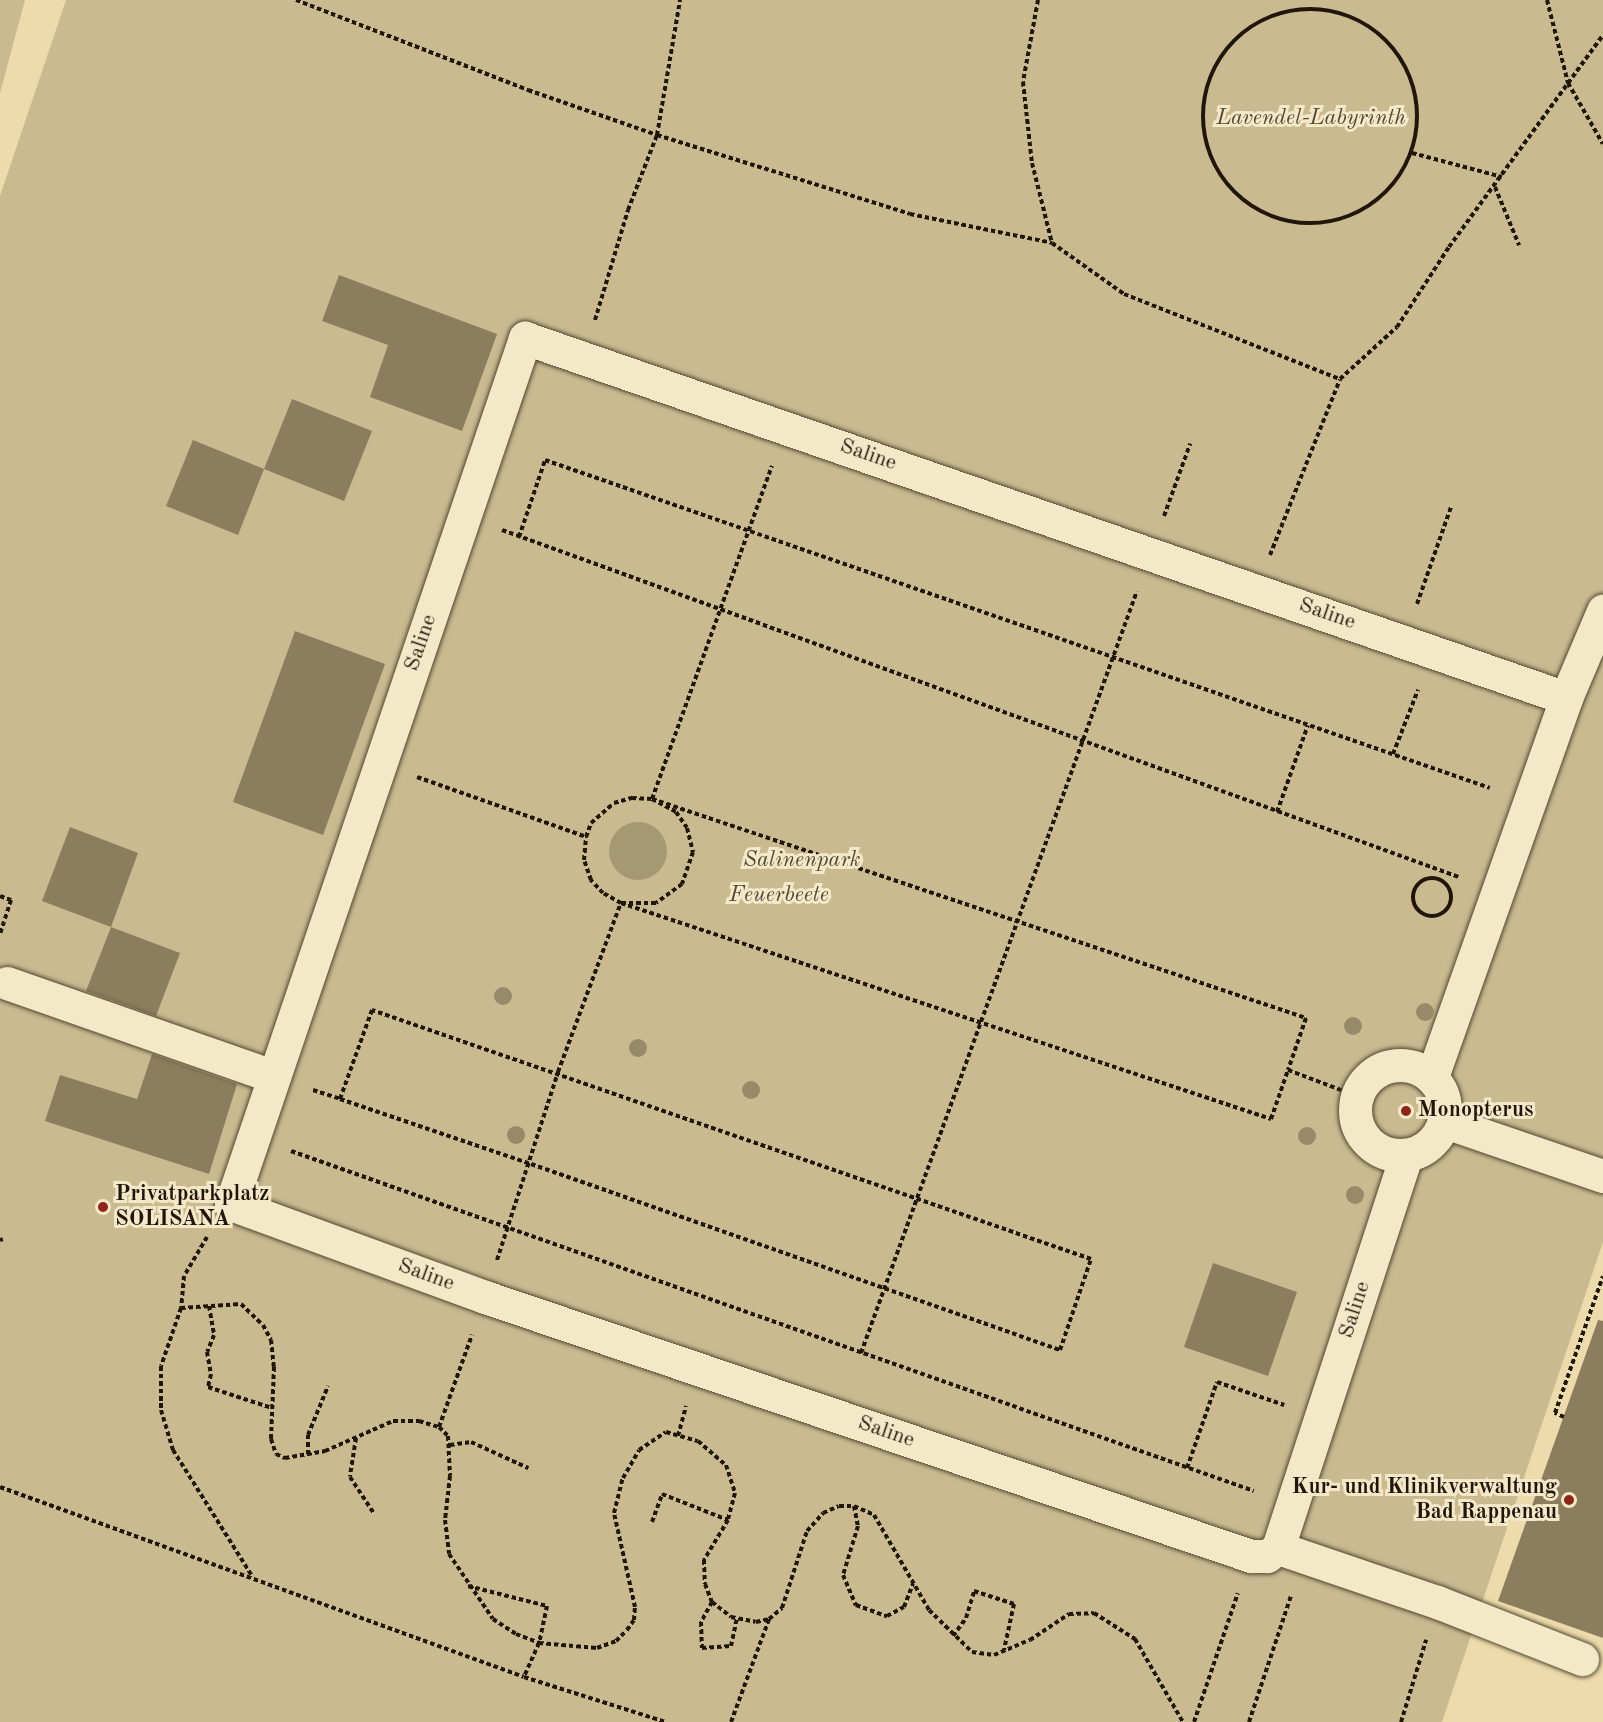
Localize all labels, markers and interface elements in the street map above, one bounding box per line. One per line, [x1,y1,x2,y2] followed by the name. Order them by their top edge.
[1216,106,1406,132] park label: Lavendel-Labyrinth
[836,433,900,477] street label: Saline
[1295,592,1359,636] street label: Saline
[399,611,443,675] street label: Saline
[743,848,861,874] park label: Salinenpark
[729,883,829,909] park label: Feuerbeete
[1418,1098,1533,1124] place label: Monopterus
[1399,1104,1413,1118] marker: Monopterus
[115,1181,269,1232] place label: Privatparkplatz SOLISANA
[96,1200,110,1214] marker: Privatparkplatz SOLISANA
[394,1253,458,1297] street label: Saline
[1333,1278,1377,1342] street label: Saline
[854,1410,918,1454] street label: Saline
[1292,1474,1557,1526] place label: Kur- und Klinikverwaltung Bad Rappenau
[1562,1493,1576,1507] marker: Kur- und Klinikverwaltung Bad Rappenau

